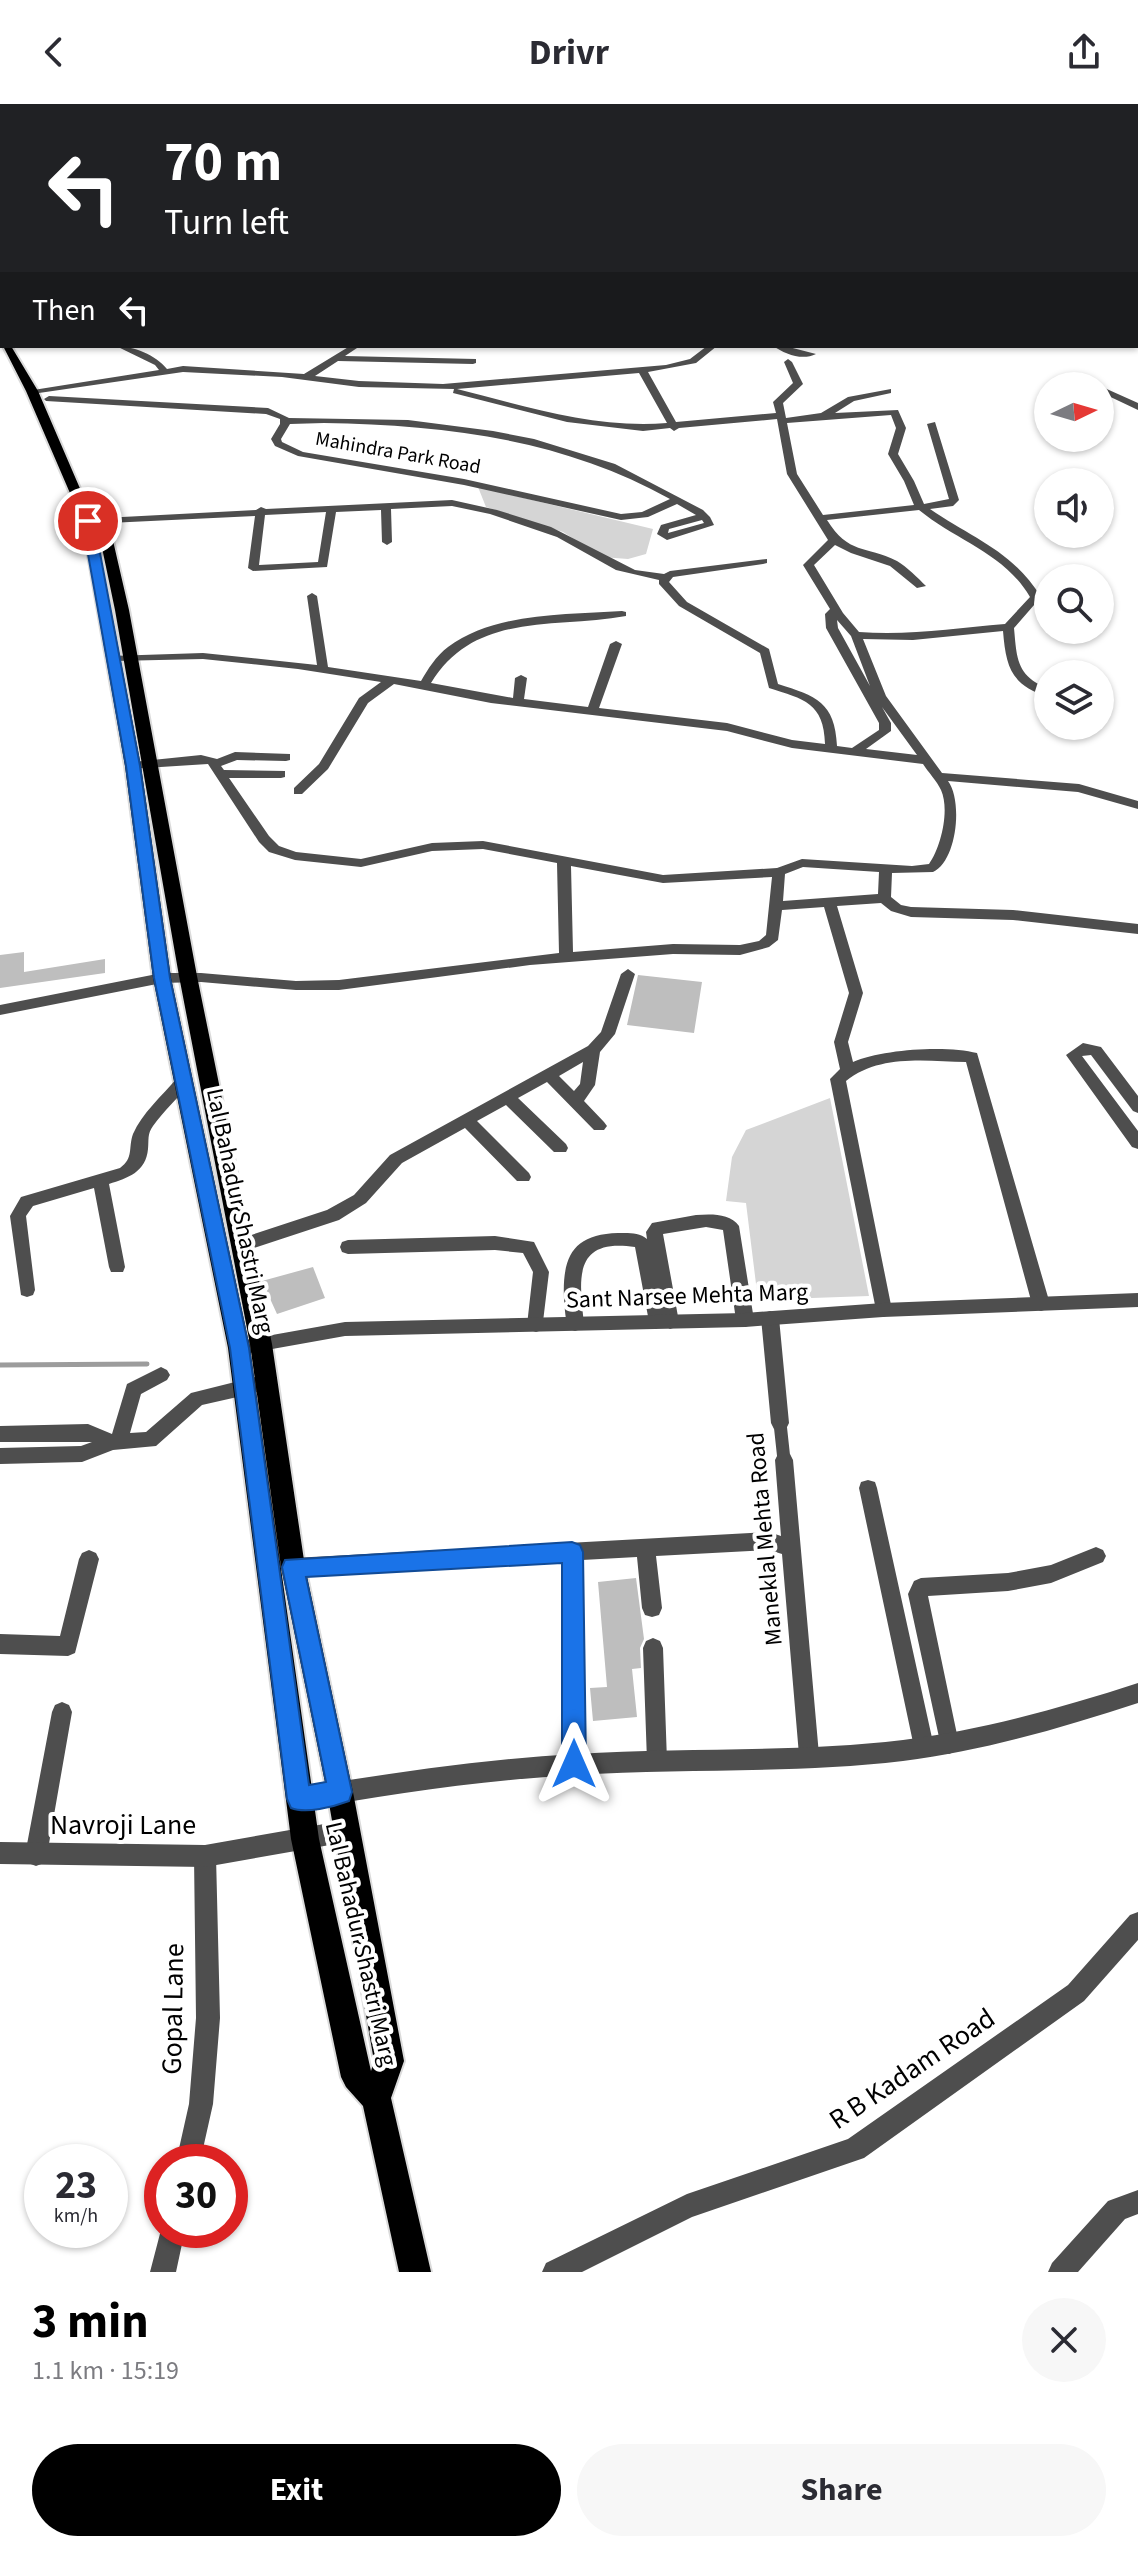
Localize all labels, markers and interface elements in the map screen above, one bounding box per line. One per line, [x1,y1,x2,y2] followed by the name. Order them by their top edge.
[529,27,609,78] text: Drivr
[32,30,76,74] icon: back
[1062,30,1106,74] icon: share
[164,123,282,202] text: 70 m
[32,136,136,240] icon: left
[164,197,289,248] text: Turn left
[112,288,156,332] icon: left
[32,289,96,332] text: Then
[1034,372,1114,452] north arrow
[1034,372,1114,740] map controls
[313,425,483,481] street label: Mahindra Park Road
[1034,468,1114,548] button: sound
[54,487,122,555] pin
[66,499,110,543] icon: arrive
[1034,564,1114,644] button: search
[1034,660,1114,740] button: layers
[197,1085,283,1337] street label: Lal Bahadur Shastri Marg
[565,1274,809,1318] street label: Sant Narsee Mehta Marg
[738,1431,792,1647] street label: Maneklal Mehta Road
[532,1722,616,1806] position arrow
[50,1805,196,1845] street label: Navroji Lane
[316,1818,406,2070] street label: Lal Bahadur Shastri Marg
[152,1943,194,2075] street label: Gopal Lane
[821,1999,1003,2139] street label: R B Kadam Road
[144,2144,248,2248] speed limit sign: 30
[55,2157,97,2214] text: 23
[54,2202,98,2230] text: km/h
[32,2288,149,2356] text: 3 min
[1022,2298,1106,2382] button: close
[32,2352,179,2389] text: 1.1 km · 15:19
[32,2444,561,2536] button: Exit
[577,2444,1106,2536] button: Share

